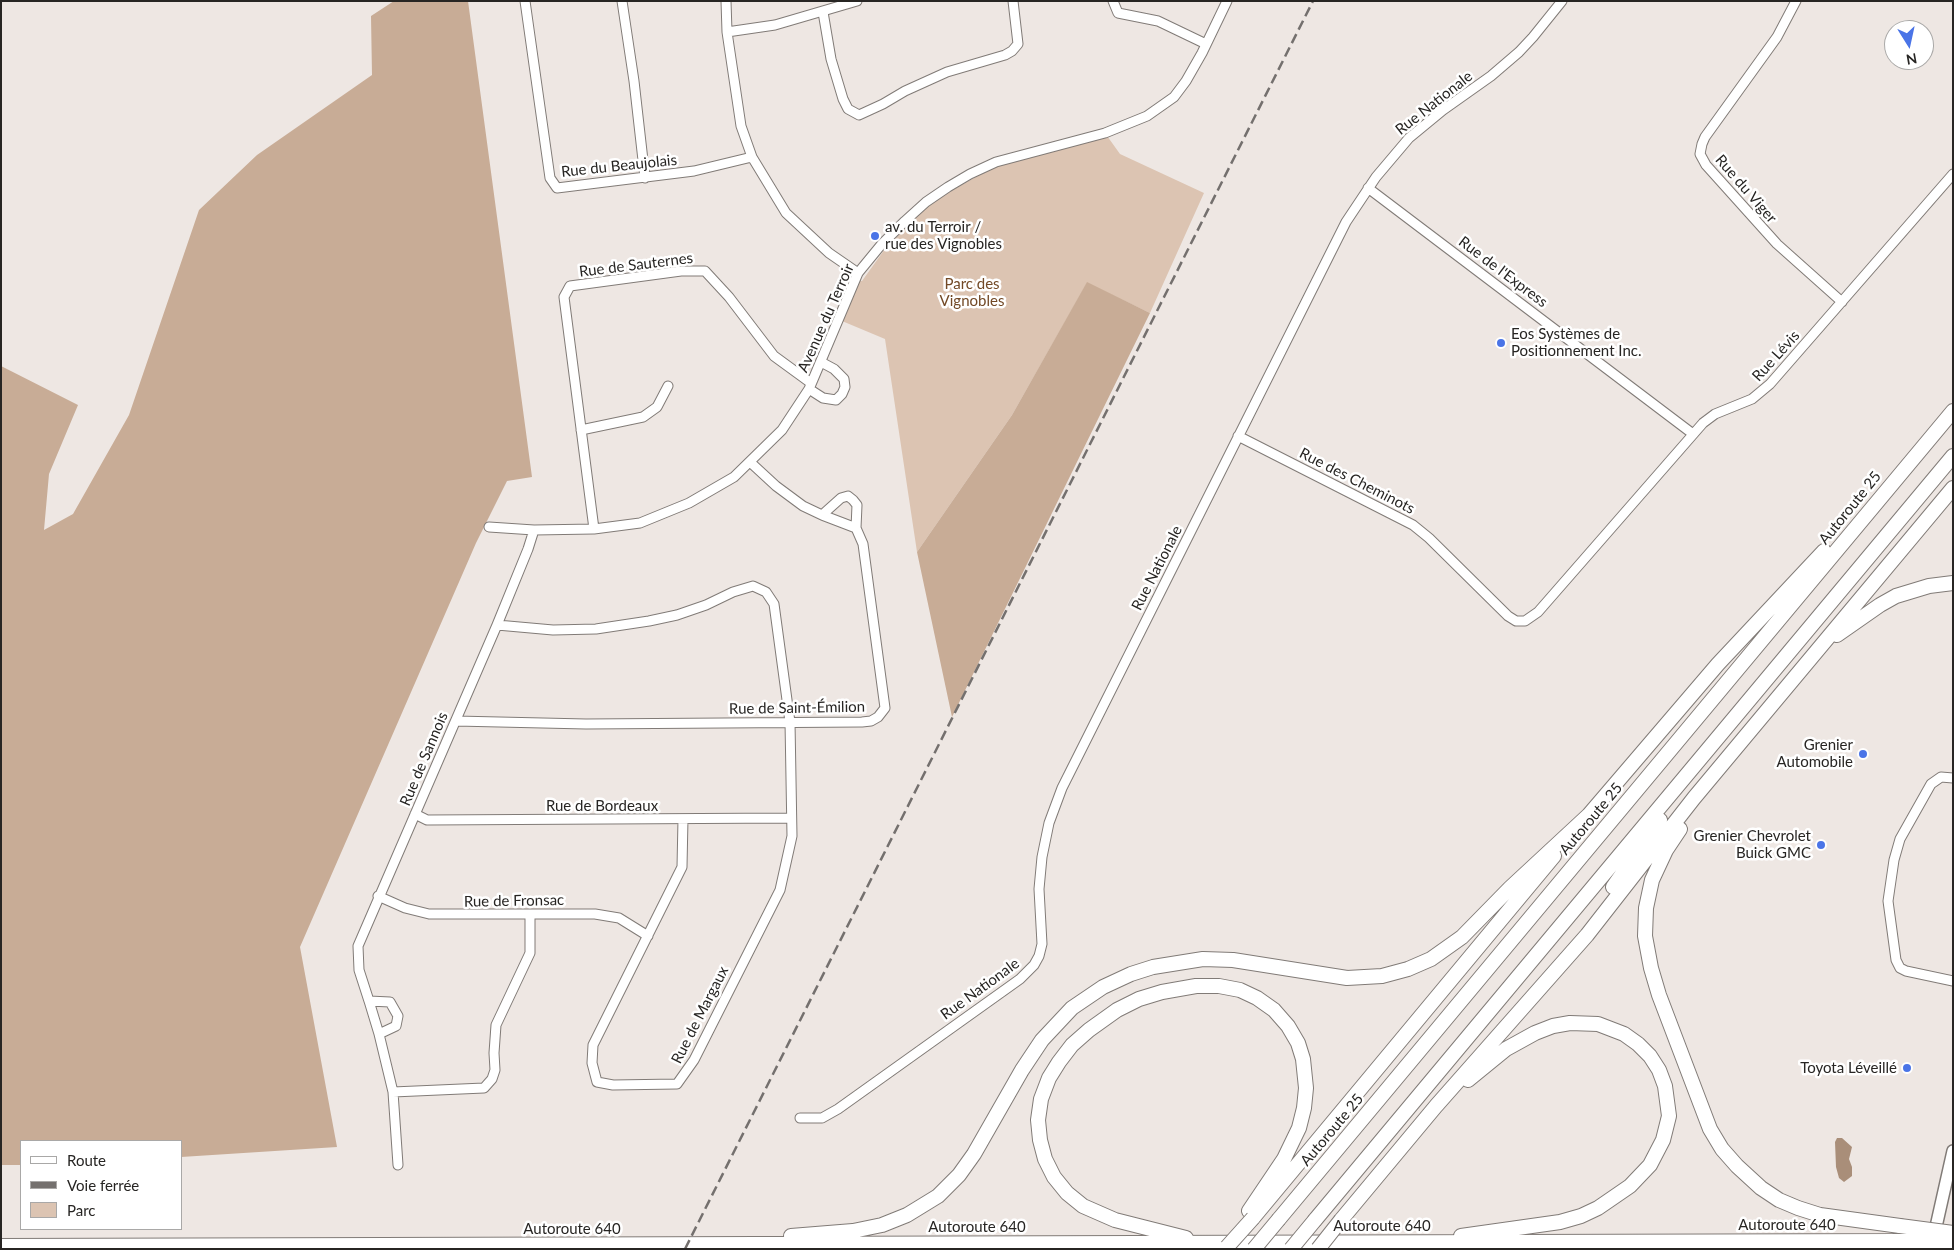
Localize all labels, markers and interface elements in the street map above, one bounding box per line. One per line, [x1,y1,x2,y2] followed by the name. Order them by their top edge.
[1884,20,1934,70] north arrow
[1905,50,1918,69] text: N
[1392,67,1476,139] street label: Rue Nationale
[560,151,678,181] street label: Rue du Beaujolais
[1711,151,1781,227] street label: Rue du Viger
[885,218,1002,253] place label: av. du Terroir / rue des Vignobles
[869,230,881,242] marker: av. du Terroir / rue des Vignobles
[1455,233,1551,311] street label: Rue de l'Express
[578,249,694,281] street label: Rue de Sauternes
[794,261,858,375] street label: Avenue du Terroir
[940,275,1004,310] park label: Parc des Vignobles
[1511,325,1642,360] place label: Eos Systèmes de Positionnement Inc.
[1749,327,1803,385] street label: Rue Lévis
[1495,337,1507,349] marker: Eos Systèmes de Positionnement Inc.
[1296,444,1418,518] street label: Rue des Cheminots
[1815,468,1885,548] street label: Autoroute 25
[1128,523,1186,613] street label: Rue Nationale
[729,698,865,718] street label: Rue de Saint-Émilion
[396,709,452,809] street label: Rue de Sannois
[1777,736,1853,771] place label: Grenier Automobile
[1857,748,1869,760] marker: Grenier Automobile
[1556,779,1626,859] street label: Autoroute 25
[546,797,658,815] street label: Rue de Bordeaux
[1694,827,1811,862] place label: Grenier Chevrolet Buick GMC
[1815,839,1827,851] marker: Grenier Chevrolet Buick GMC
[464,891,564,911] street label: Rue de Fronsac
[937,954,1023,1024] street label: Rue Nationale
[668,963,732,1067] street label: Rue de Margaux
[1800,1059,1897,1077] place label: Toyota Léveillé
[1901,1062,1913,1074] marker: Toyota Léveillé
[1297,1090,1367,1170] street label: Autoroute 25
[20,1140,182,1230] legend
[67,1151,106,1169] text: Route
[67,1176,139,1194] text: Voie ferrée
[67,1201,96,1219] text: Parc
[1738,1216,1836,1234] street label: Autoroute 640
[1333,1217,1431,1235] street label: Autoroute 640
[928,1218,1026,1236] street label: Autoroute 640
[523,1220,621,1238] street label: Autoroute 640

